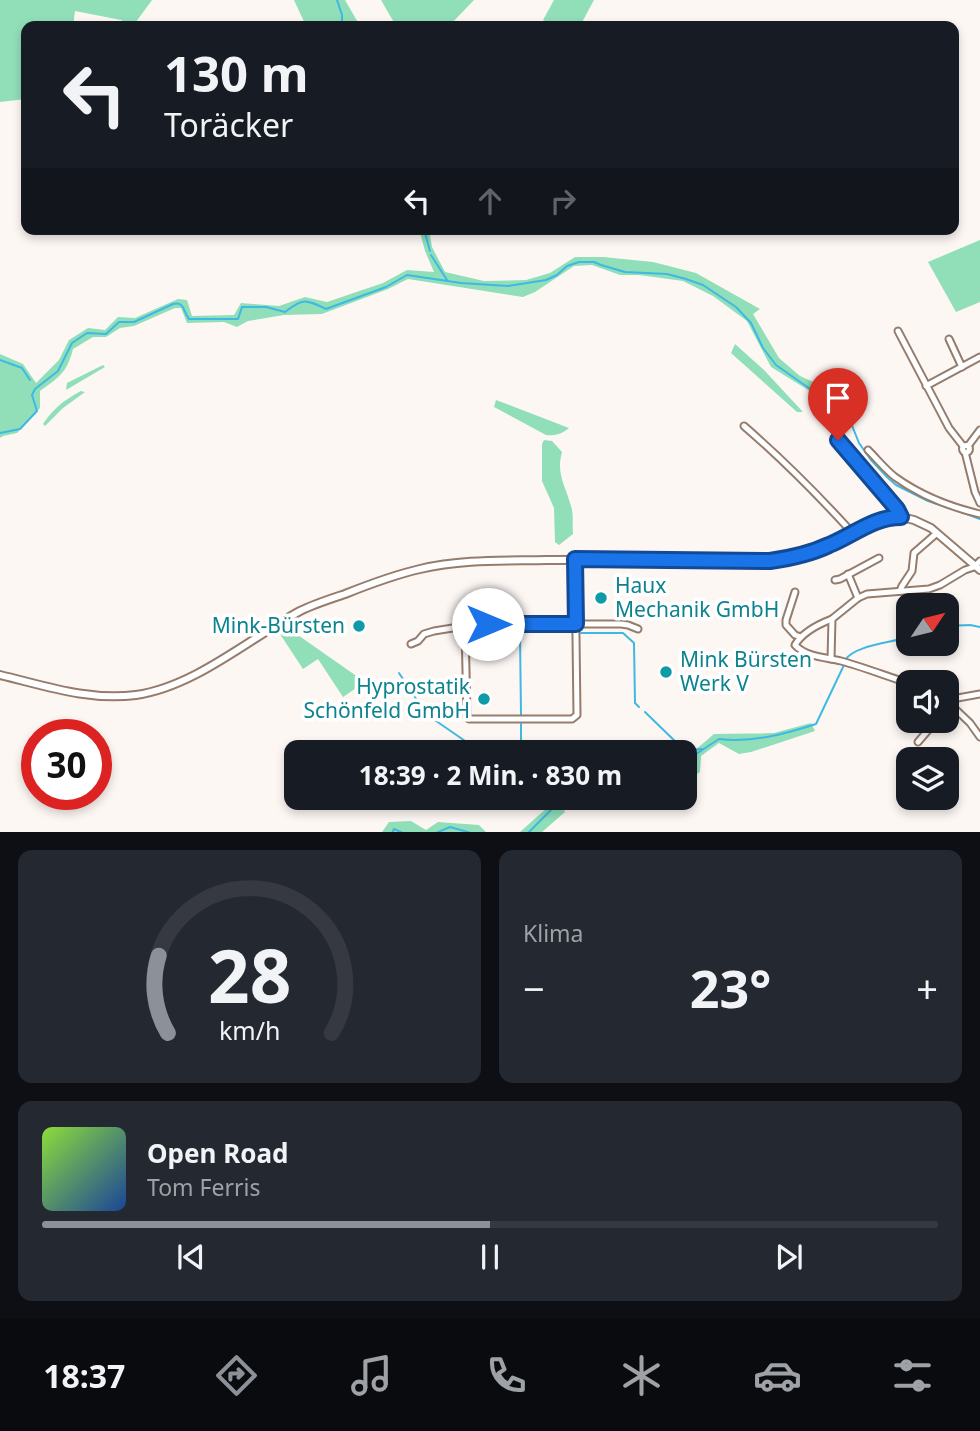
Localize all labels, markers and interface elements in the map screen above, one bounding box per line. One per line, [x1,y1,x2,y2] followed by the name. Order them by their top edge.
[164,40,309,106] text: 130 m
[49,49,140,140] icon: left
[164,103,293,146] text: Toräcker
[398,182,436,220] icon: left
[471,182,509,220] icon: ahead
[544,182,582,220] icon: right
[808,368,868,440] pin
[819,379,857,417] icon: arrive
[615,571,779,623] place label: Haux Mechanik GmbH
[451,587,525,661] position arrow
[593,590,609,606] marker: Haux Mechanik GmbH
[896,593,959,656] north arrow
[896,593,959,810] map controls
[212,611,345,639] place label: Mink-Bürsten
[351,618,367,634] marker: Mink-Bürsten
[680,645,812,697] place label: Mink Bürsten Werk V
[658,664,674,680] marker: Mink Bürsten Werk V
[896,670,959,733] button: sound
[303,672,471,724] place label: Hyprostatik Schönfeld GmbH
[476,691,492,707] marker: Hyprostatik Schönfeld GmbH
[21,719,112,810] speed limit sign: 30
[896,747,959,810] button: layers
[359,757,622,793] text: 18:39 · 2 Min. · 830 m
[523,917,584,949] text: Klima
[208,925,291,1024] text: 28
[690,952,771,1023] text: 23°
[523,962,545,1014] text: −
[916,962,938,1014] text: +
[219,1012,280,1046] text: km/h
[147,1135,289,1171] text: Open Road
[147,1171,260,1203] text: Tom Ferris
[172,1238,210,1276] icon: previous
[471,1238,509,1276] icon: pause
[770,1238,808,1276] icon: next
[212,1351,261,1400] icon: directions
[347,1351,396,1400] icon: music
[482,1351,531,1400] icon: phone
[617,1351,666,1400] icon: climate
[753,1351,802,1400] icon: car
[888,1351,937,1400] icon: filters
[43,1354,125,1397] text: 18:37

